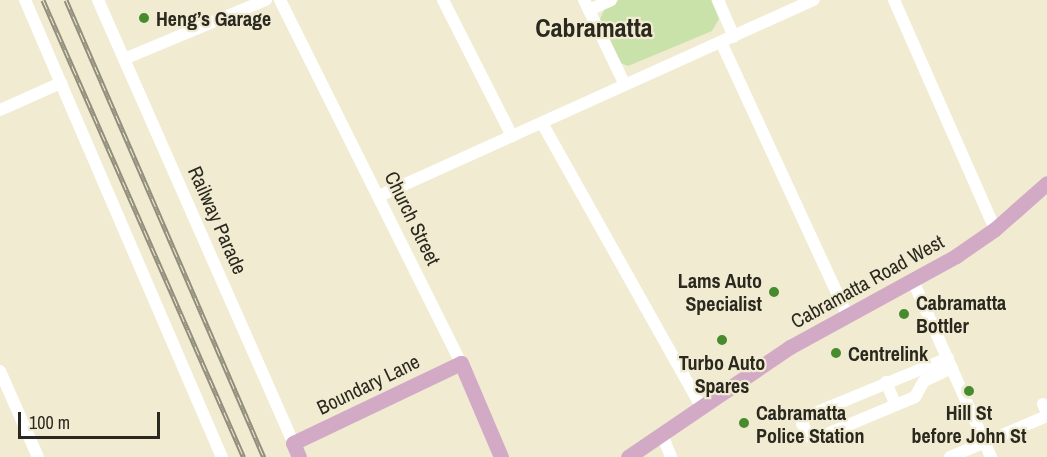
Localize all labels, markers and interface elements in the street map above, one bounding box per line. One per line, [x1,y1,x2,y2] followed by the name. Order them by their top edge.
[156,6,271,30] place label: Heng’s Garage
[137,11,151,25] marker: Heng’s Garage
[535,12,653,44] district label: Cabramatta
[183,162,253,278] street label: Railway Parade
[380,167,446,269] street label: Church Street
[786,229,948,333] street label: Cabramatta Road West
[677,268,762,315] place label: Lams Auto Specialist
[767,285,781,299] marker: Lams Auto Specialist
[916,290,1006,337] place label: Cabramatta Bottler
[897,307,911,321] marker: Cabramatta Bottler
[715,333,729,347] marker: Turbo Auto Spares
[848,341,928,365] place label: Centrelink
[829,346,843,360] marker: Centrelink
[313,349,423,419] street label: Boundary Lane
[678,350,766,397] place label: Turbo Auto Spares
[962,384,976,398] marker: Hill St before John St
[21,400,164,438] scale bar
[756,400,864,447] place label: Cabramatta Police Station
[912,400,1026,447] place label: Hill St before John St
[29,410,70,435] text: 100 m
[737,416,751,430] marker: Cabramatta Police Station

